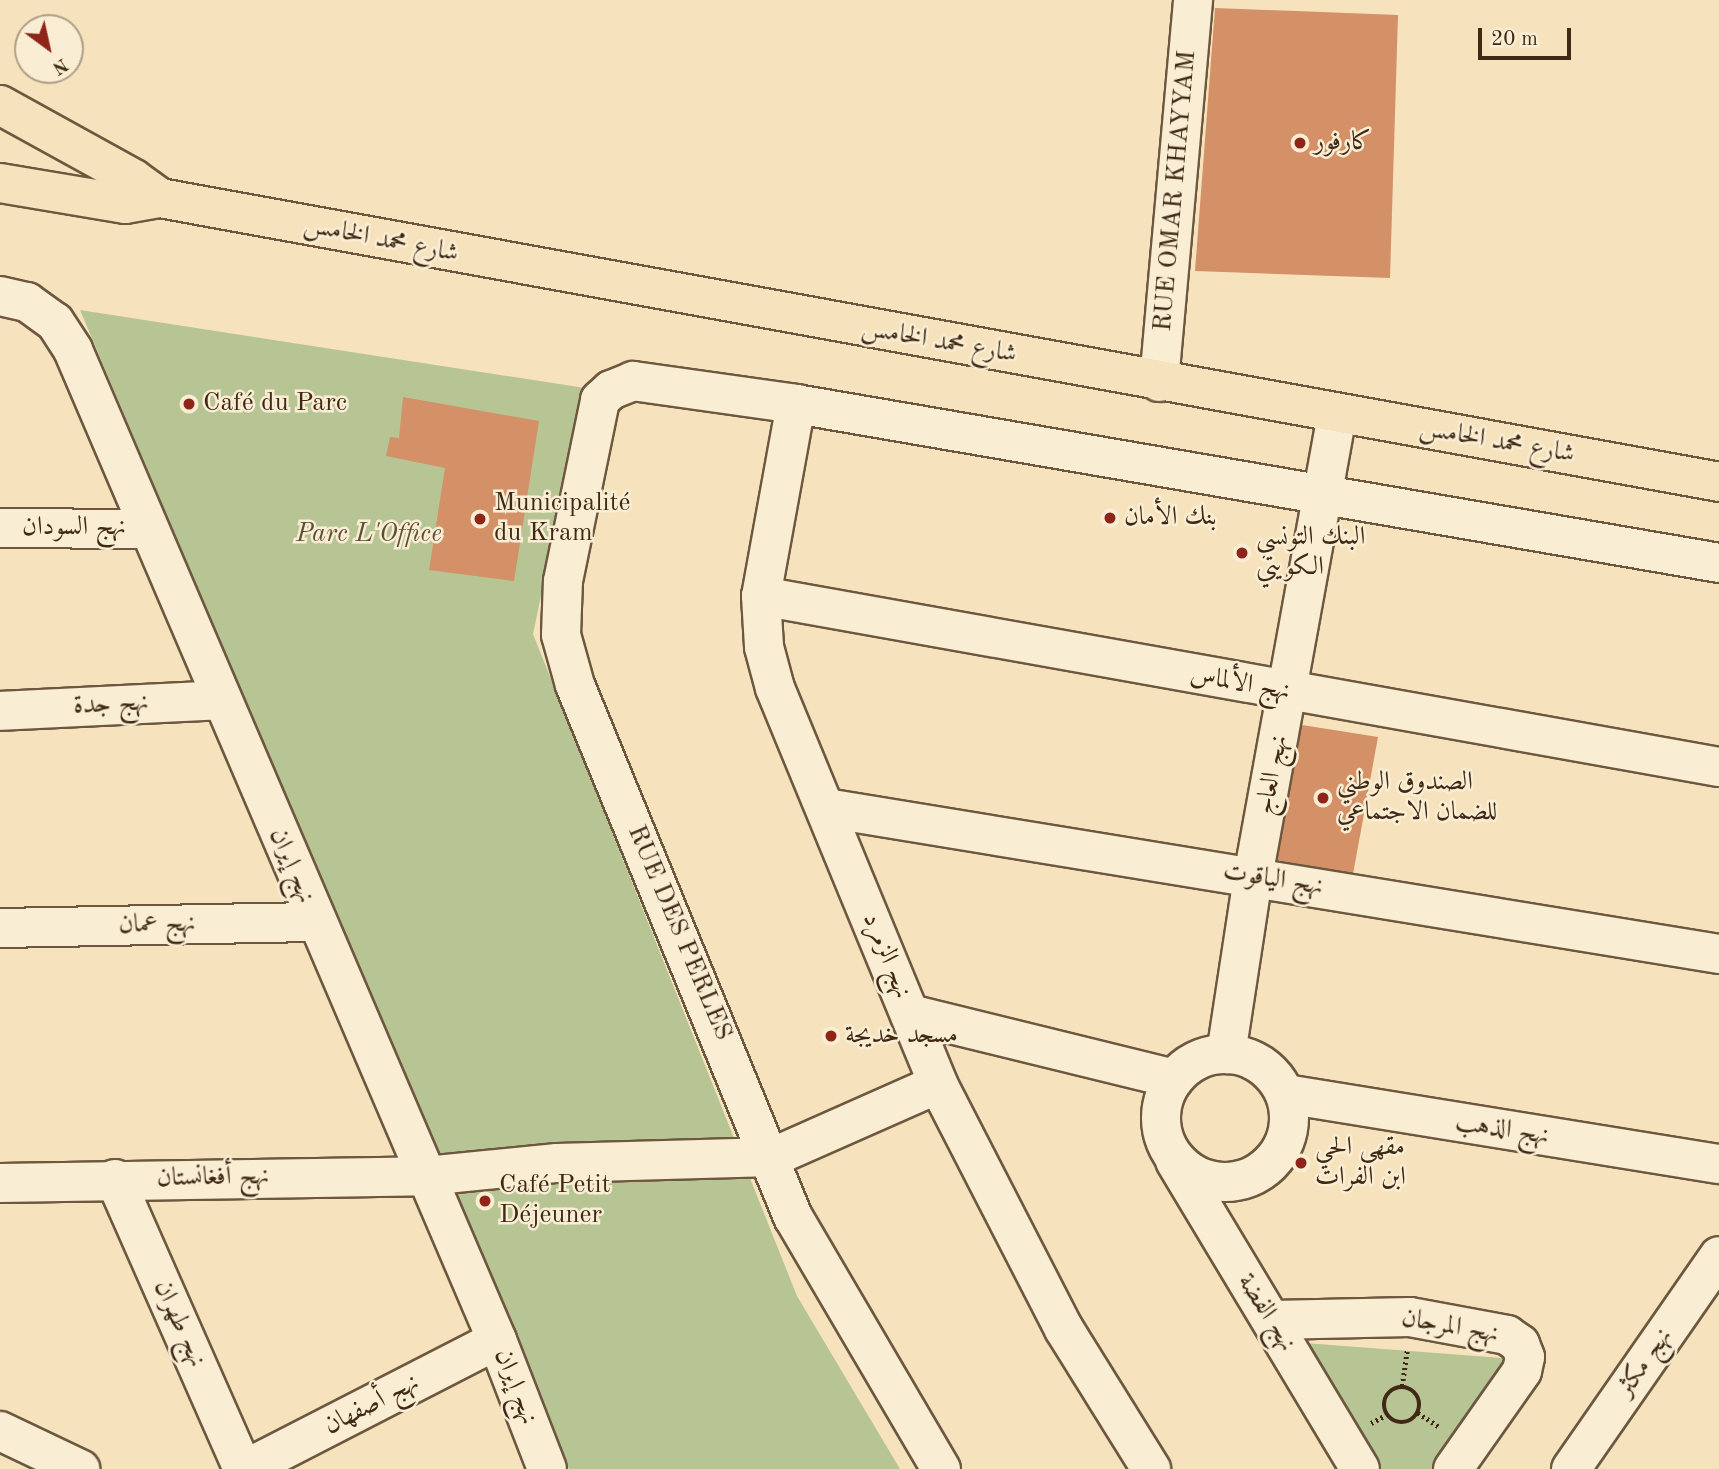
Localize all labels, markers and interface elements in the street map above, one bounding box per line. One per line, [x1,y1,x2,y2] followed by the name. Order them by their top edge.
[14,14,84,84] north arrow
[1481,14,1574,58] scale bar
[1491,29,1538,50] text: 20 m
[1148,49,1204,333] street label: RUE OMAR KHAYYAM
[48,53,71,77] text: N
[1314,127,1372,159] place label: كارفور
[1292,135,1308,151] marker: كارفور
[301,210,461,270] street label: شارع محمد الخامس
[859,313,1019,371] street label: شارع محمد الخامس
[203,388,347,420] place label: Café du Parc
[181,396,197,412] marker: Café du Parc
[1417,413,1577,471] street label: شارع محمد الخامس
[494,488,630,550] place label: Municipalité du Kram
[1124,502,1217,534] place label: بنك الأمان
[1102,510,1118,526] marker: بنك الأمان
[472,511,488,527] marker: Municipalité du Kram
[22,512,126,544] street label: نهج السودان
[296,519,442,551] park label: Parc L'Office
[1256,522,1365,584] place label: البنك التونسي الكويتي
[1234,545,1250,561] marker: البنك التونسي الكويتي
[1188,660,1292,708] street label: نهج الألماس
[73,687,149,723] street label: نهج جدة
[1250,732,1296,818] street label: نهج العاج
[1337,767,1497,828] place label: الصندوق الوطني للضمان الاجتماعي
[1315,790,1331,806] marker: الصندوق الوطني للضمان الاجتماعي
[620,821,738,1045] street label: RUE DES PERLES
[261,824,321,908] street label: نهج إيران
[1221,857,1325,903] street label: نهج الياقوت
[118,909,196,941] street label: نهج عمان
[855,909,917,1003] street label: نهج الزمرد
[845,1020,958,1052] place label: مسجد خديجة
[823,1028,839,1044] marker: مسجد خديجة
[1453,1107,1551,1153] street label: نهج الذهب
[1315,1132,1406,1194] place label: مقهى الحي ابن الفرات
[1293,1155,1309,1171] marker: مقهى الحي ابن الفرات
[156,1161,270,1195] street label: نهج أفغانستان
[499,1170,611,1232] place label: Café Petit Déjeuner
[477,1193,493,1209] marker: Café Petit Déjeuner
[1230,1268,1302,1358] street label: نهج الفضة
[146,1276,212,1372] street label: نهج طهران
[1399,1303,1501,1351] street label: نهج المرجان
[1610,1322,1680,1404] street label: نهج مكثر
[486,1345,544,1429] street label: نهج إيران
[319,1368,425,1442] street label: نهج أصفهان

